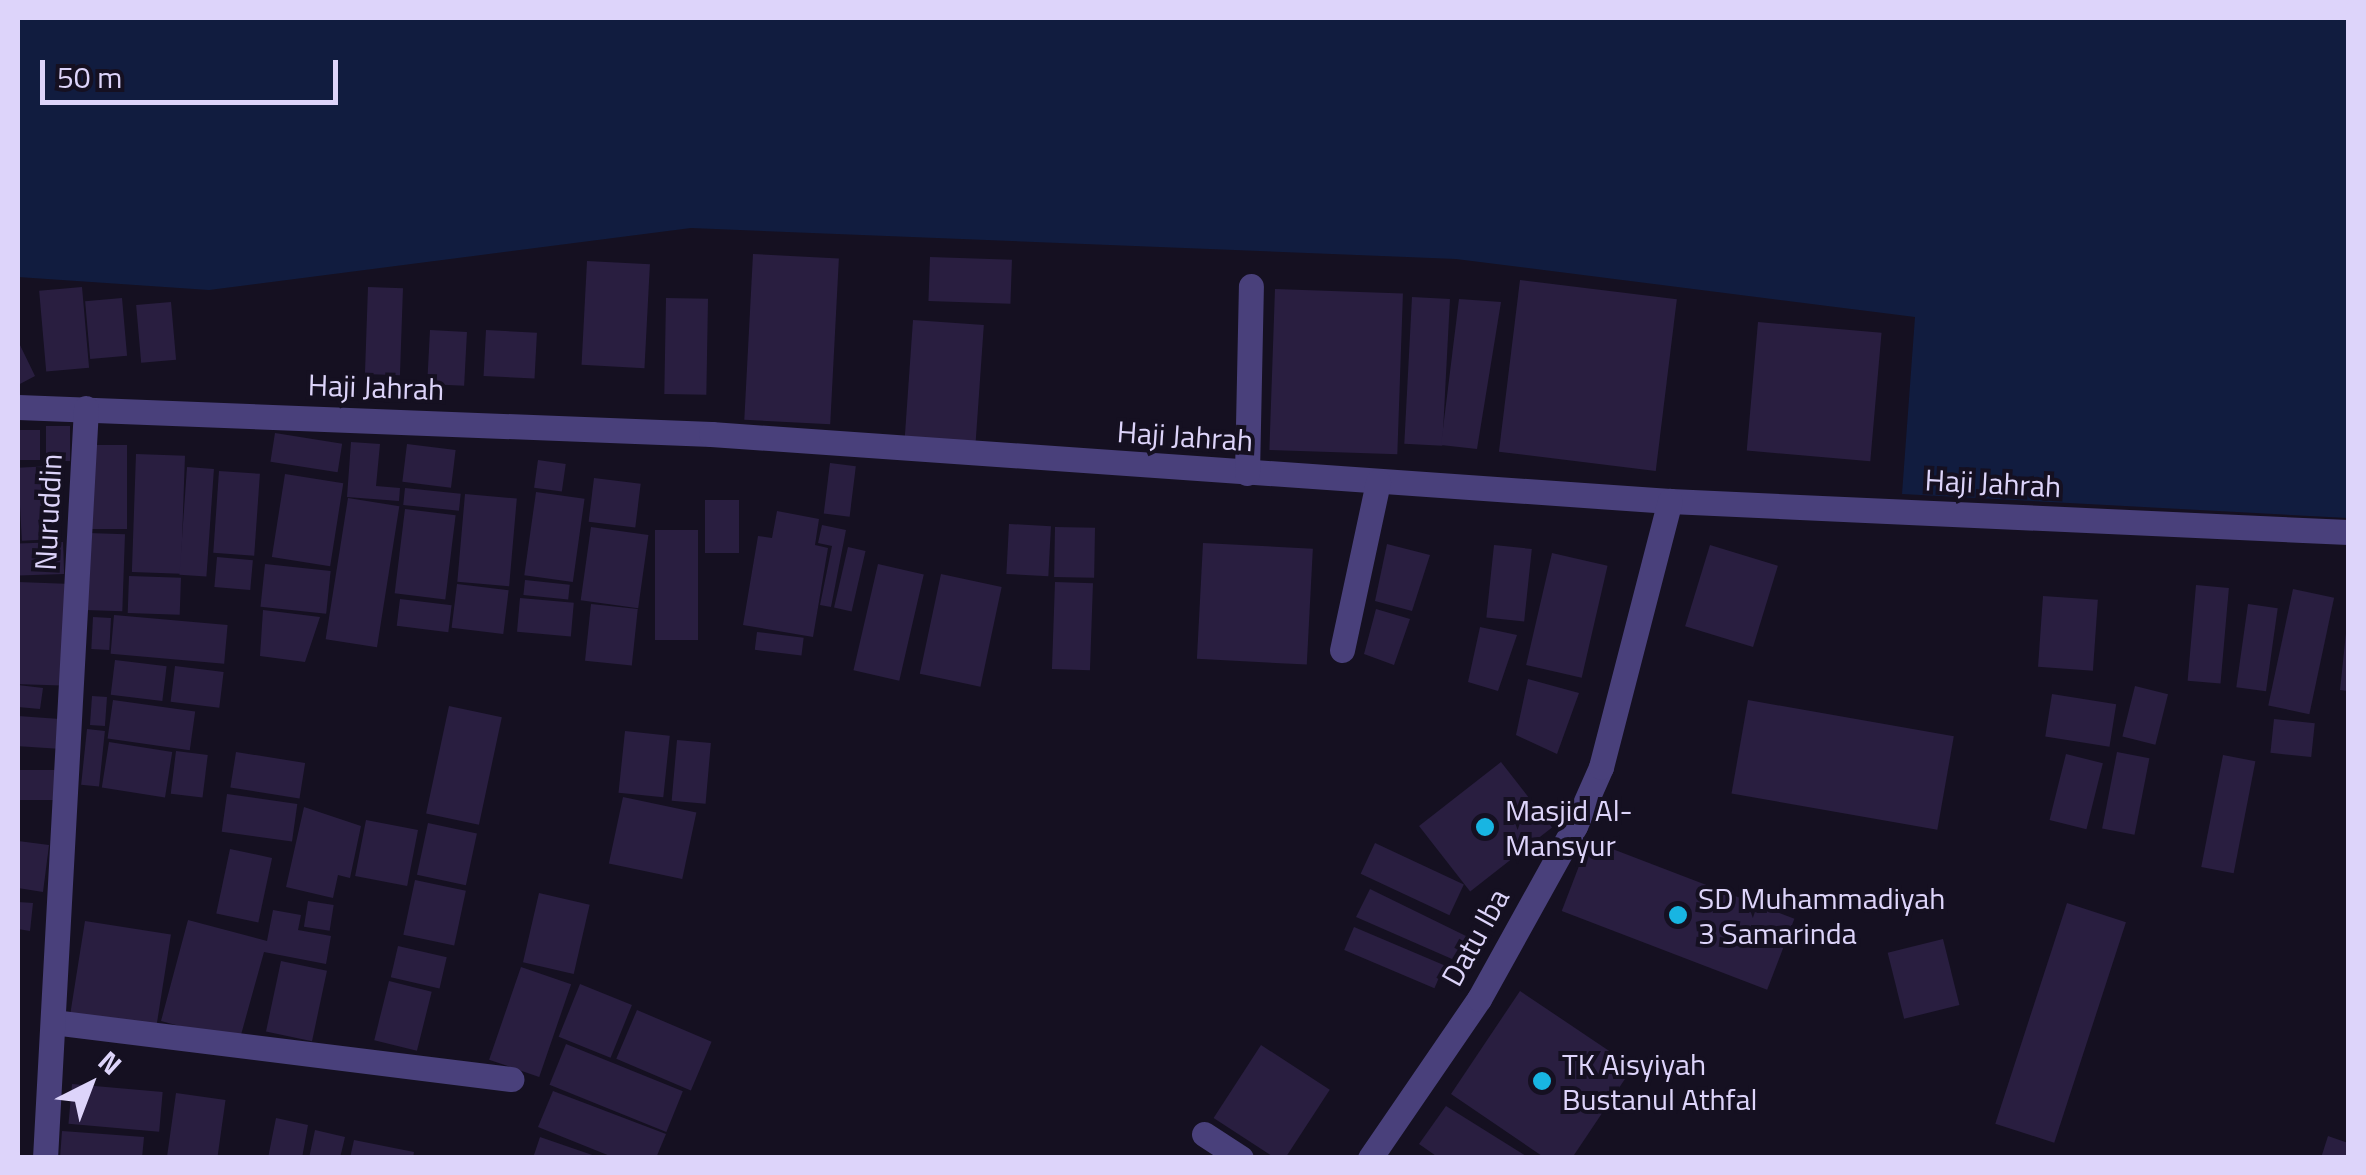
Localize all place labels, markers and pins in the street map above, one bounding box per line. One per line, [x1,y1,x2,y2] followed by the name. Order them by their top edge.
[1505,792,1633,862] place label: Masjid Al- Mansyur
[1474,816,1496,838] marker: Masjid Al- Mansyur
[1698,880,1945,950] place label: SD Muhammadiyah 3 Samarinda
[1667,904,1689,926] marker: SD Muhammadiyah 3 Samarinda
[1562,1046,1757,1116] place label: TK Aisyiyah Bustanul Athfal
[1531,1070,1553,1092] marker: TK Aisyiyah Bustanul Athfal

